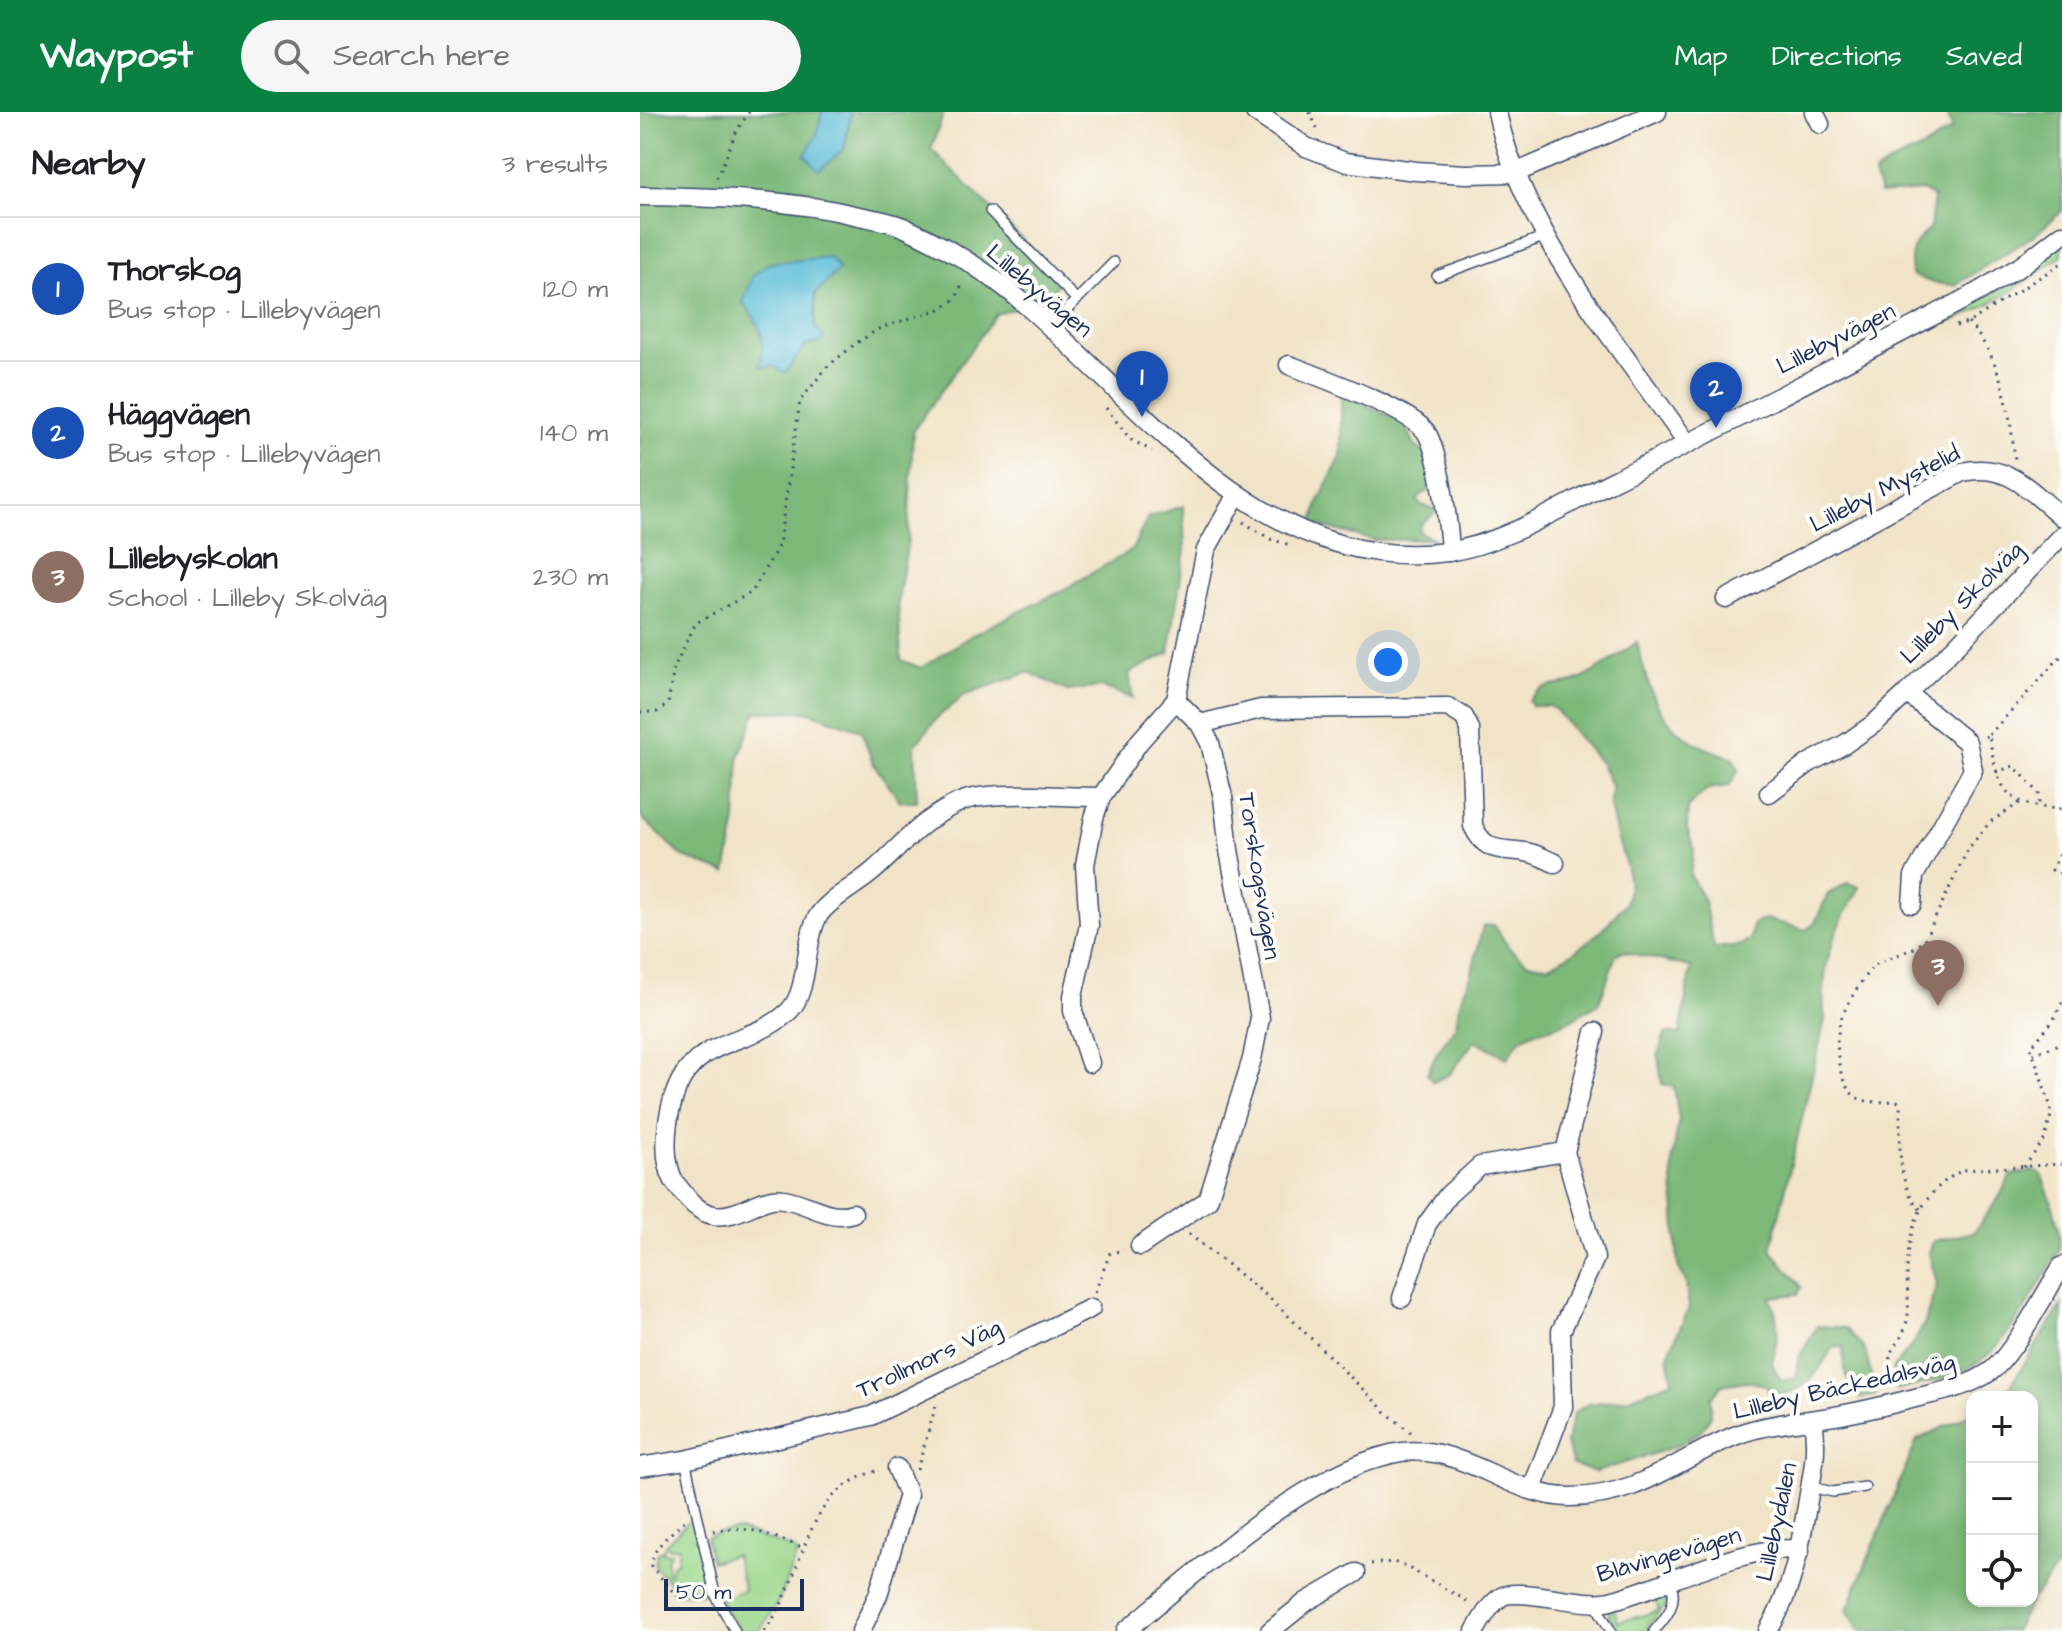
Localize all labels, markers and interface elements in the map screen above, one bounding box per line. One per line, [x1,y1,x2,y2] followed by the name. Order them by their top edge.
[241,20,801,92] search box
[40,30,193,82] text: Waypost
[269,34,313,78] icon: search
[333,35,510,77] text: Search here
[1675,37,1728,76] text: Map
[1772,37,1902,76] text: Directions
[1946,37,2022,76] text: Saved
[32,140,146,188] text: Nearby
[502,146,608,182] text: 3 results
[978,236,1100,346] street label: Lillebyvägen
[108,250,241,292] text: Thorskog
[56,271,60,307] text: 1
[543,271,608,307] text: 120 m
[108,292,381,328] text: Bus stop · Lillebyvägen
[1771,294,1902,384] street label: Lillebyvägen
[1116,351,1168,417] pin: 1
[1690,362,1742,428] pin: 2
[108,394,250,436] text: Häggvägen
[51,415,65,451] text: 2
[540,415,608,451] text: 140 m
[108,436,381,472] text: Bus stop · Lillebyvägen
[1804,437,1966,542] street label: Lilleby Mystelid
[1893,534,2032,673] street label: Lilleby Skolväg
[108,538,278,580] text: Lillebyskolan
[51,559,65,595] text: 3
[533,559,608,595] text: 230 m
[108,580,387,616] text: School · Lilleby Skolväg
[1368,642,1408,682] your location
[1228,790,1289,962] street label: Torskogsvägen
[1912,940,1964,1006] pin: 3
[851,1311,1007,1408] street label: Trollmors Väg
[1730,1345,1958,1430] street label: Lilleby Bäckedalsväg
[1966,1391,2038,1607] map controls
[1966,1391,2038,1463] button: +
[1748,1459,1807,1585] street label: Lillebydalen
[1966,1463,2038,1535] button: −
[1593,1518,1745,1593] street label: Blåvingevägen
[1966,1535,2038,1607] button: locate
[664,1575,804,1611] scale bar
[676,1577,731,1608] text: 50 m

